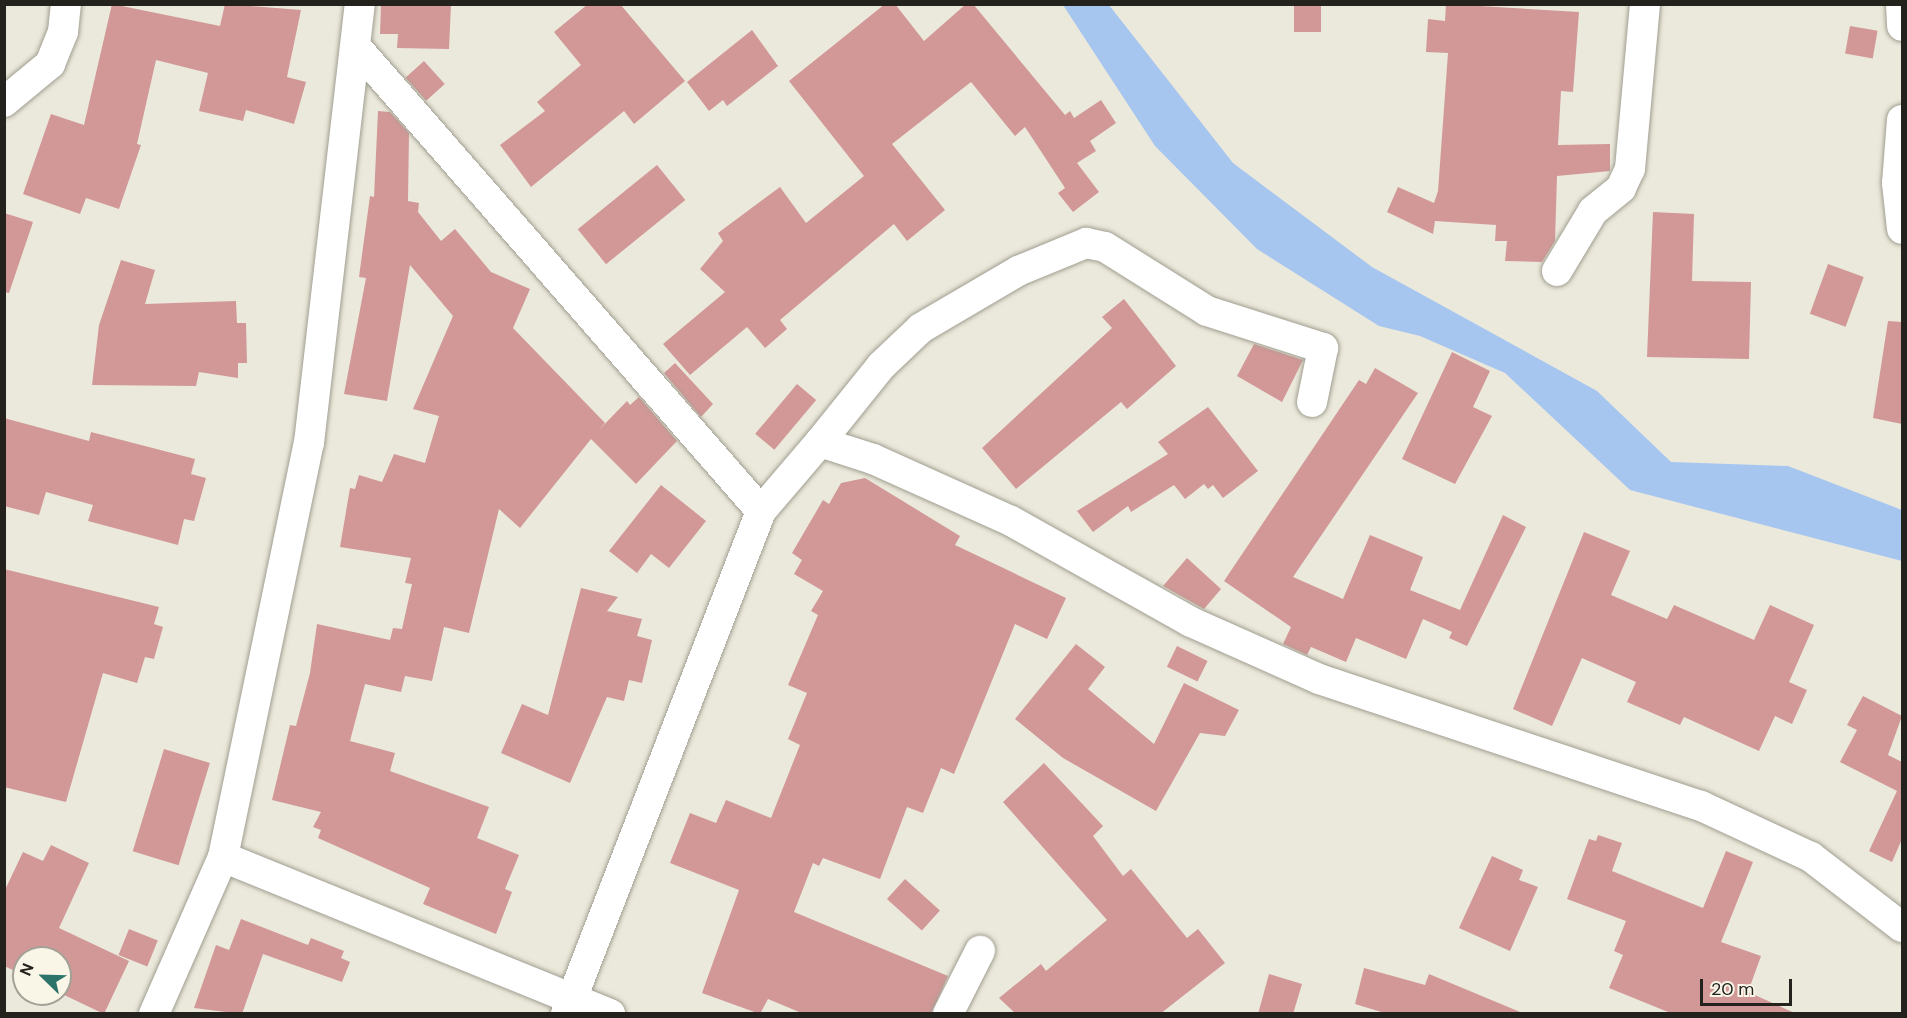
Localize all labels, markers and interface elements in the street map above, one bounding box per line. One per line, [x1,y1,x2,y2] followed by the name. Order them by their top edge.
[12,946,72,1006] north arrow
[15,960,39,979] text: N
[1703,967,1794,1005] scale bar
[1711,977,1754,1001] text: 20 m

